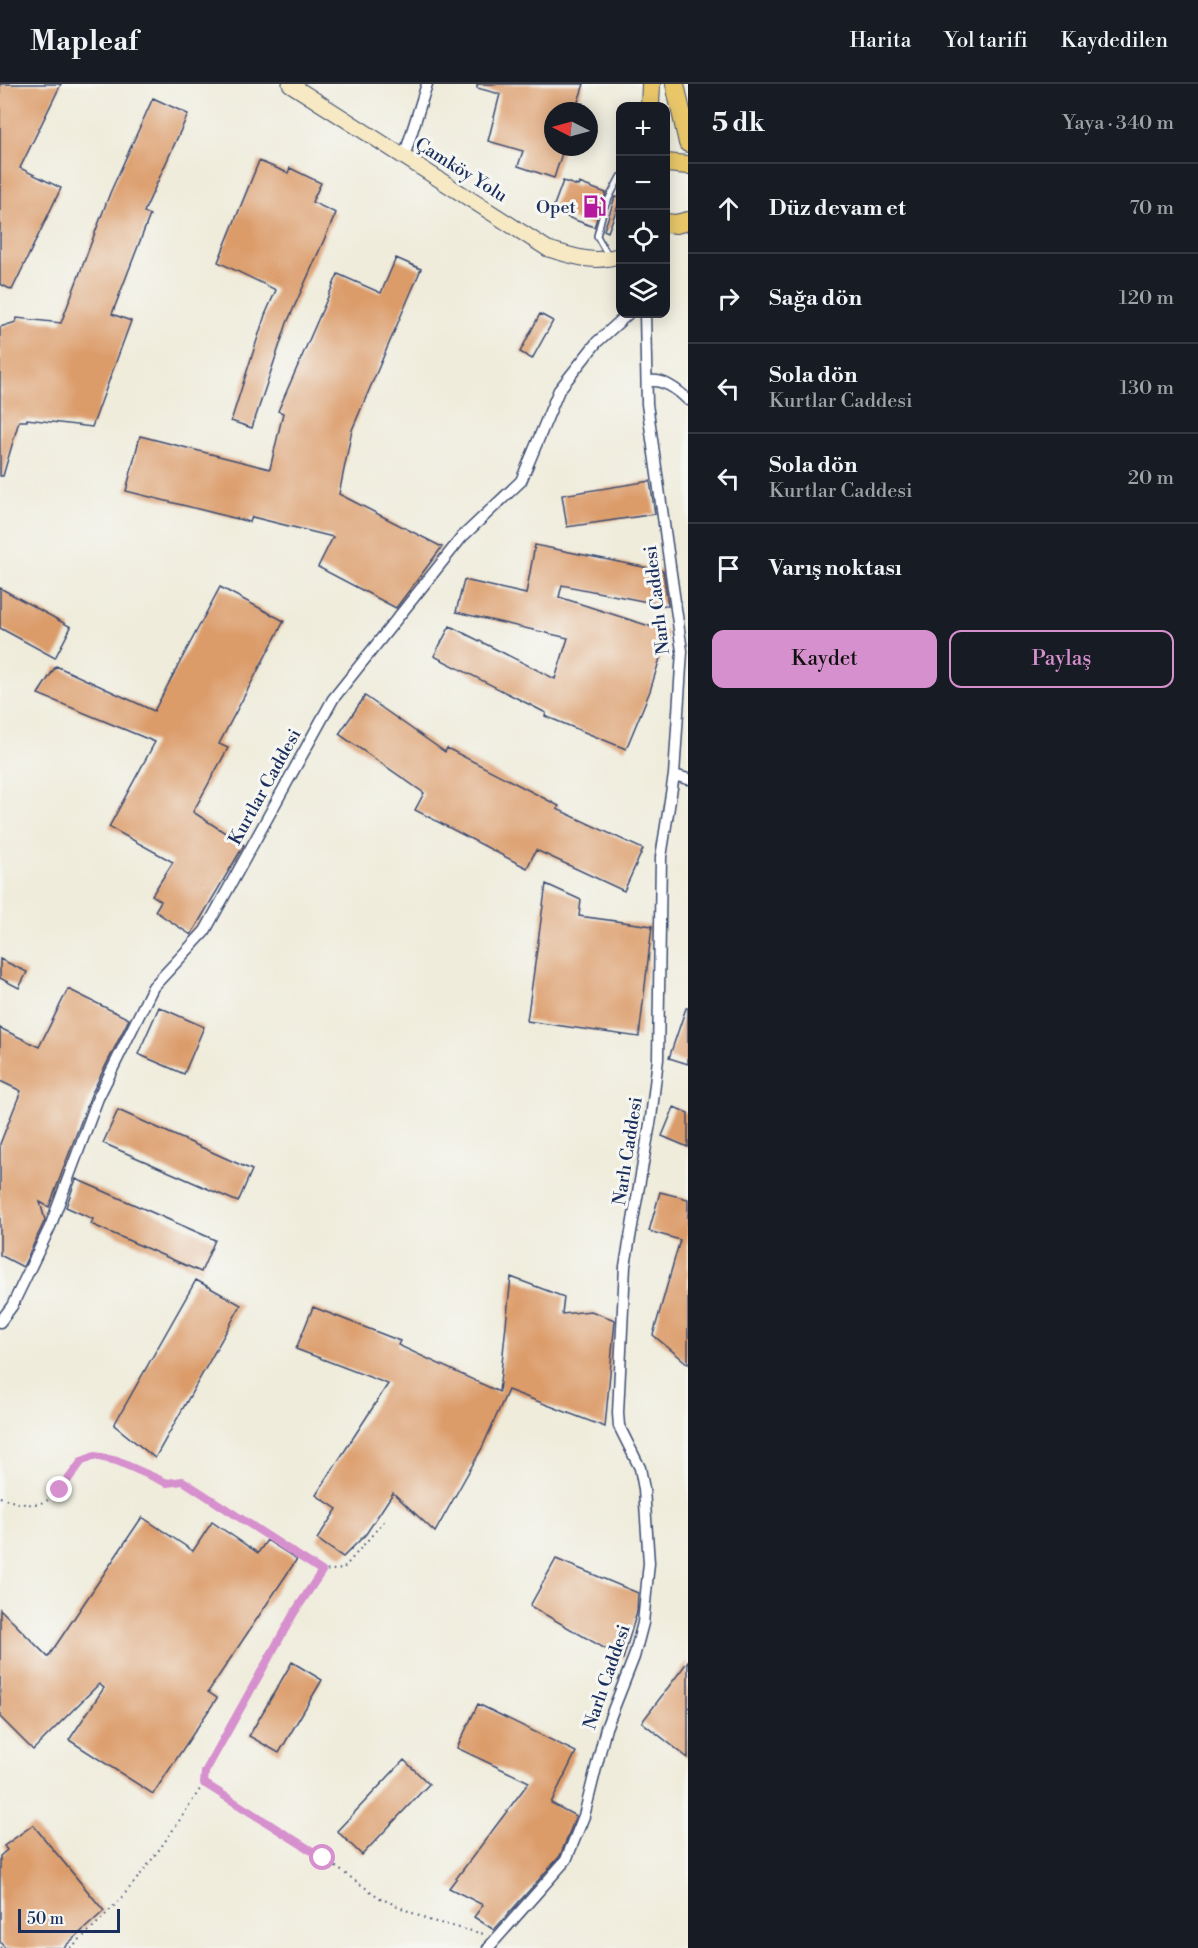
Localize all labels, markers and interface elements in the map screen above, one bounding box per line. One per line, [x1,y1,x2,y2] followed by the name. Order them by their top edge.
[30,24,138,59] text: Mapleaf
[849,28,911,54] text: Harita
[944,28,1028,54] text: Yol tarifi
[1061,28,1168,54] text: Kaydedilen
[544,102,598,156] north arrow
[616,102,670,318] map controls
[616,102,670,156] button: +
[712,107,765,139] text: 5 dk
[1062,111,1174,136] text: Yaya · 340 m
[410,132,512,208] street label: Çamköy Yolu
[616,156,670,210] button: −
[712,192,745,225] icon: ahead
[581,194,607,220] fuel station icon: Opet
[769,195,906,222] text: Düz devam et
[536,196,577,219] place label: Opet
[1130,196,1174,221] text: 70 m
[616,210,670,264] button: locate
[616,264,670,318] button: layers
[712,282,745,315] icon: right
[769,285,862,312] text: Sağa dön
[1119,286,1174,311] text: 120 m
[769,362,857,389] text: Sola dön
[712,372,745,405] icon: left
[1119,376,1174,401] text: 130 m
[769,389,913,414] text: Kurtlar Caddesi
[769,452,857,479] text: Sola dön
[712,462,745,495] icon: left
[1128,466,1174,491] text: 20 m
[769,479,913,504] text: Kurtlar Caddesi
[639,544,675,656] street label: Narlı Caddesi
[712,552,745,585] icon: arrive
[769,555,902,582] text: Varış noktası
[712,630,937,688] button: Kaydet
[949,630,1174,688] button: Paylaş
[224,725,306,849] street label: Kurtlar Caddesi
[608,1095,648,1207] street label: Narlı Caddesi
[46,1476,72,1502] route end
[578,1621,636,1733] street label: Narlı Caddesi
[309,1844,335,1870] route start
[18,1906,120,1934] scale bar
[27,1909,64,1929] text: 50 m

